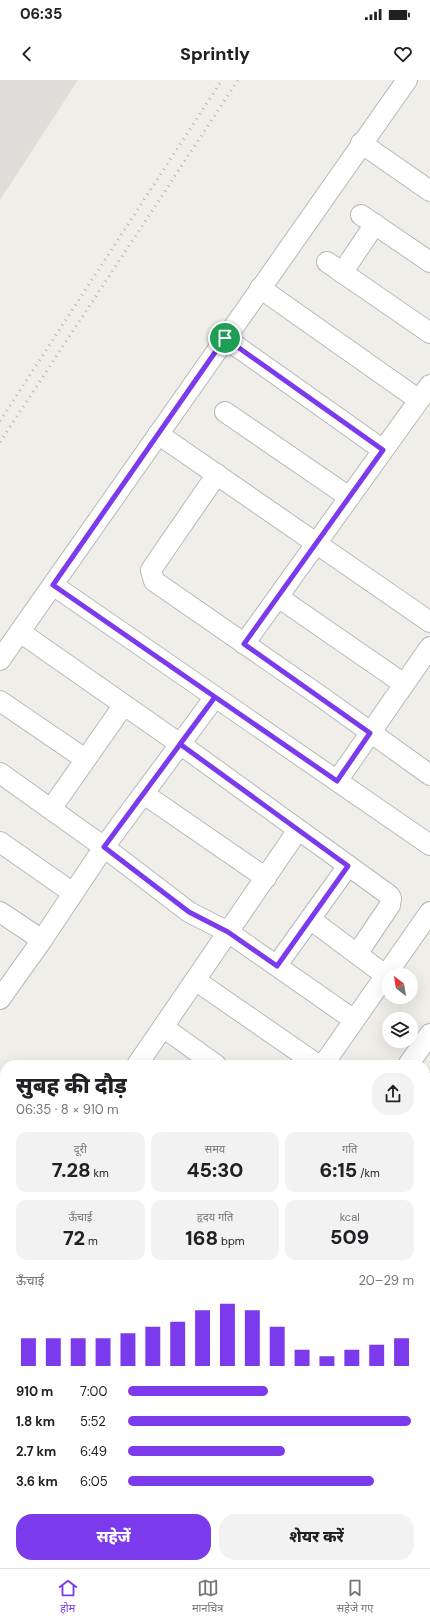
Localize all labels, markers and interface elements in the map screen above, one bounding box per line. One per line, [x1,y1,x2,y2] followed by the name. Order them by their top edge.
[20,4,62,24] text: 06:35
[180,42,250,66] text: Sprintly
[16,43,38,65] icon: back
[392,43,414,65] icon: heart
[208,321,242,355] pin
[214,327,236,349] icon: arrive
[382,968,418,1004] north arrow
[382,968,418,1048] map controls
[382,1012,418,1048] button: layers
[16,1071,127,1100] text: सुबह की दौड़
[372,1073,414,1115] button: share
[16,1101,119,1118] text: 06:35 · 8 × 910 m
[74,1142,87,1156] text: दूरी
[205,1142,225,1156] text: समय
[342,1142,357,1156] text: गति
[52,1157,91,1183] text: 7.28
[187,1157,243,1183] text: 45:30
[319,1157,357,1183] text: 6:15
[91,1166,109,1180] text: km
[357,1166,380,1180] text: /km
[68,1210,92,1224] text: ऊँचाई
[197,1210,233,1224] text: हृदय गति
[340,1210,360,1224] text: kcal
[330,1224,369,1250] text: 509
[63,1225,85,1251] text: 72
[185,1225,218,1251] text: 168
[85,1234,98,1248] text: m
[218,1234,245,1248] text: bpm
[16,1272,44,1289] text: ऊँचाई
[358,1272,414,1289] text: 20–29 m
[16,1383,53,1400] text: 910 m
[80,1383,107,1400] text: 7:00
[16,1413,55,1430] text: 1.8 km
[80,1413,106,1430] text: 5:52
[16,1443,56,1460] text: 2.7 km
[80,1443,107,1460] text: 6:49
[16,1473,58,1490] text: 3.6 km
[80,1473,108,1490] text: 6:05
[16,1514,211,1560] button: सहेजें
[219,1514,414,1560] button: शेयर करें
[57,1577,79,1616] tab: होम
[192,1577,223,1616] tab: मानचित्र
[337,1577,373,1616] tab: सहेजे गए

